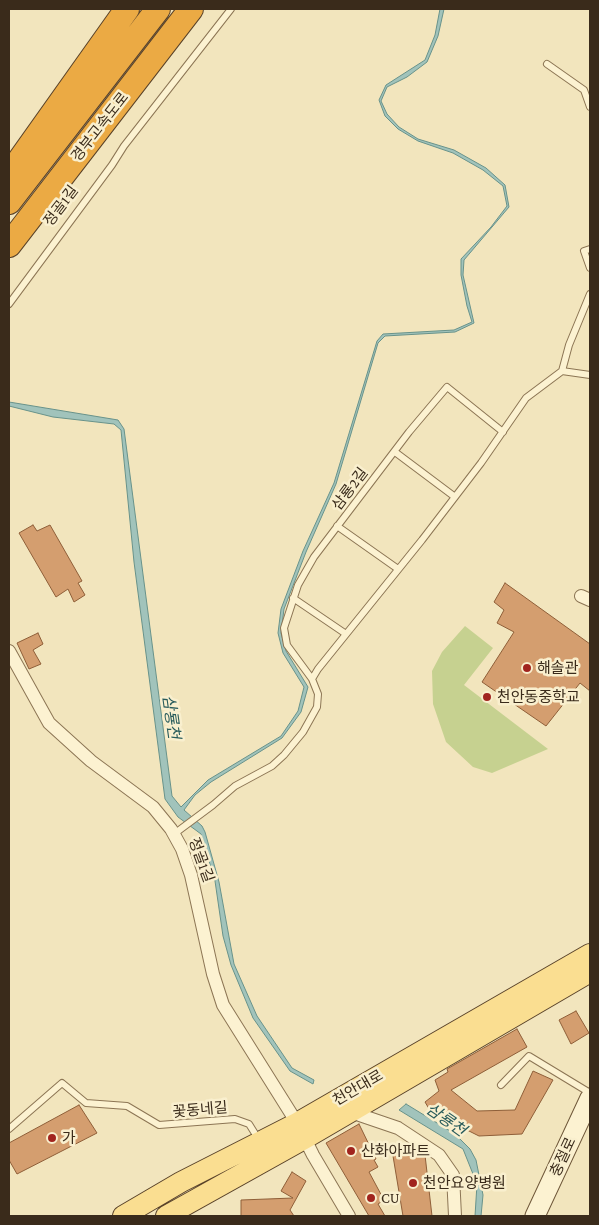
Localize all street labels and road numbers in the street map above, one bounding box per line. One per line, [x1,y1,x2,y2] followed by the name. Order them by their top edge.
[67,89,133,165] street label: 경부고속도로
[40,182,82,230] street label: 정골1길
[328,464,372,514] street label: 삼룡2길
[185,835,217,885] street label: 정골1길
[330,1066,386,1110] street label: 천안대로
[172,1099,228,1121] street label: 꽃동네길
[546,1134,580,1180] street label: 충절로

